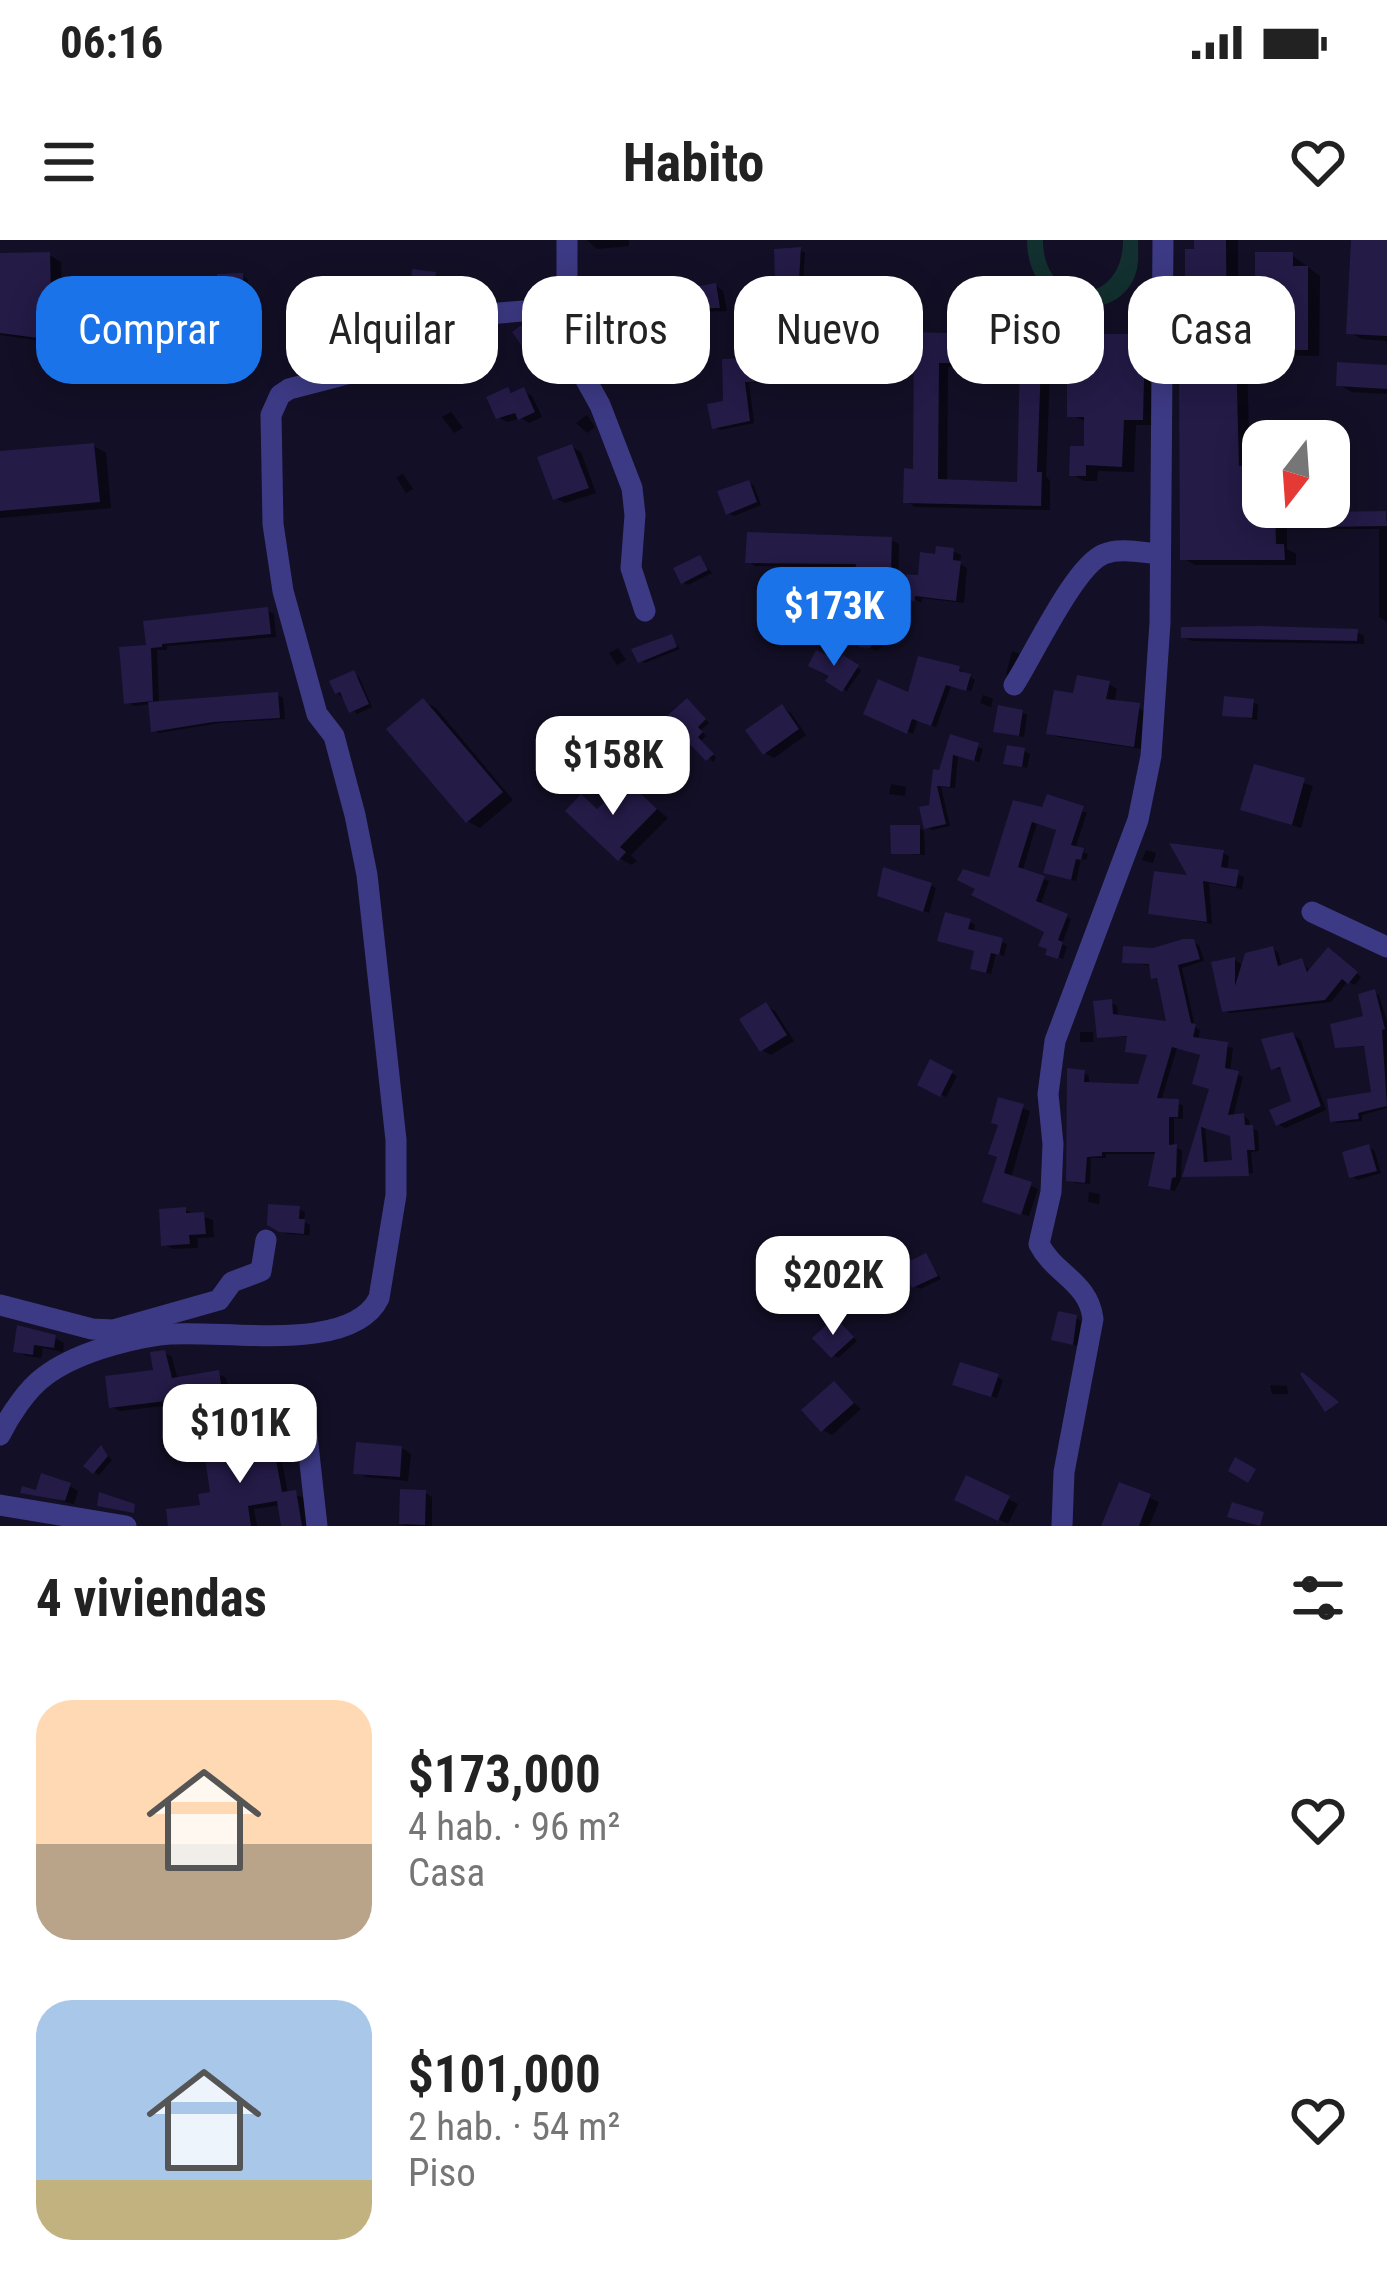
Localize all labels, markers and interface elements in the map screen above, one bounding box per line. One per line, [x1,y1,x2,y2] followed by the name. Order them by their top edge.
[60,16,163,69] text: 06:16
[36,129,102,195] icon: menu
[1285,129,1351,195] icon: heart
[623,131,764,194] text: Habito
[36,276,262,384] chip: Comprar
[286,276,498,384] chip: Alquilar
[522,276,710,384] chip: Filtros
[734,276,923,384] chip: Nuevo
[947,276,1104,384] chip: Piso
[1128,276,1295,384] chip: Casa
[1242,420,1350,528] north arrow
[1242,420,1350,528] map controls
[750,567,918,669] pin: $173K
[784,583,884,629] text: $173K
[529,716,697,818] pin: $158K
[563,732,663,778] text: $158K
[749,1236,917,1338] pin: $202K
[783,1252,883,1298] text: $202K
[156,1384,324,1486] pin: $101K
[190,1400,290,1446] text: $101K
[1285,1565,1351,1631] icon: filters
[36,1569,267,1628] text: 4 viviendas
[408,1745,601,1804] text: $173,000
[132,1748,276,1892] icon: home
[1285,1787,1351,1853] icon: heart
[408,1804,620,1850] text: 4 hab. · 96 m²
[408,1850,485,1896] text: Casa
[408,2045,601,2104] text: $101,000
[132,2048,276,2192] icon: home
[1285,2087,1351,2153] icon: heart
[408,2104,620,2150] text: 2 hab. · 54 m²
[408,2150,476,2196] text: Piso

